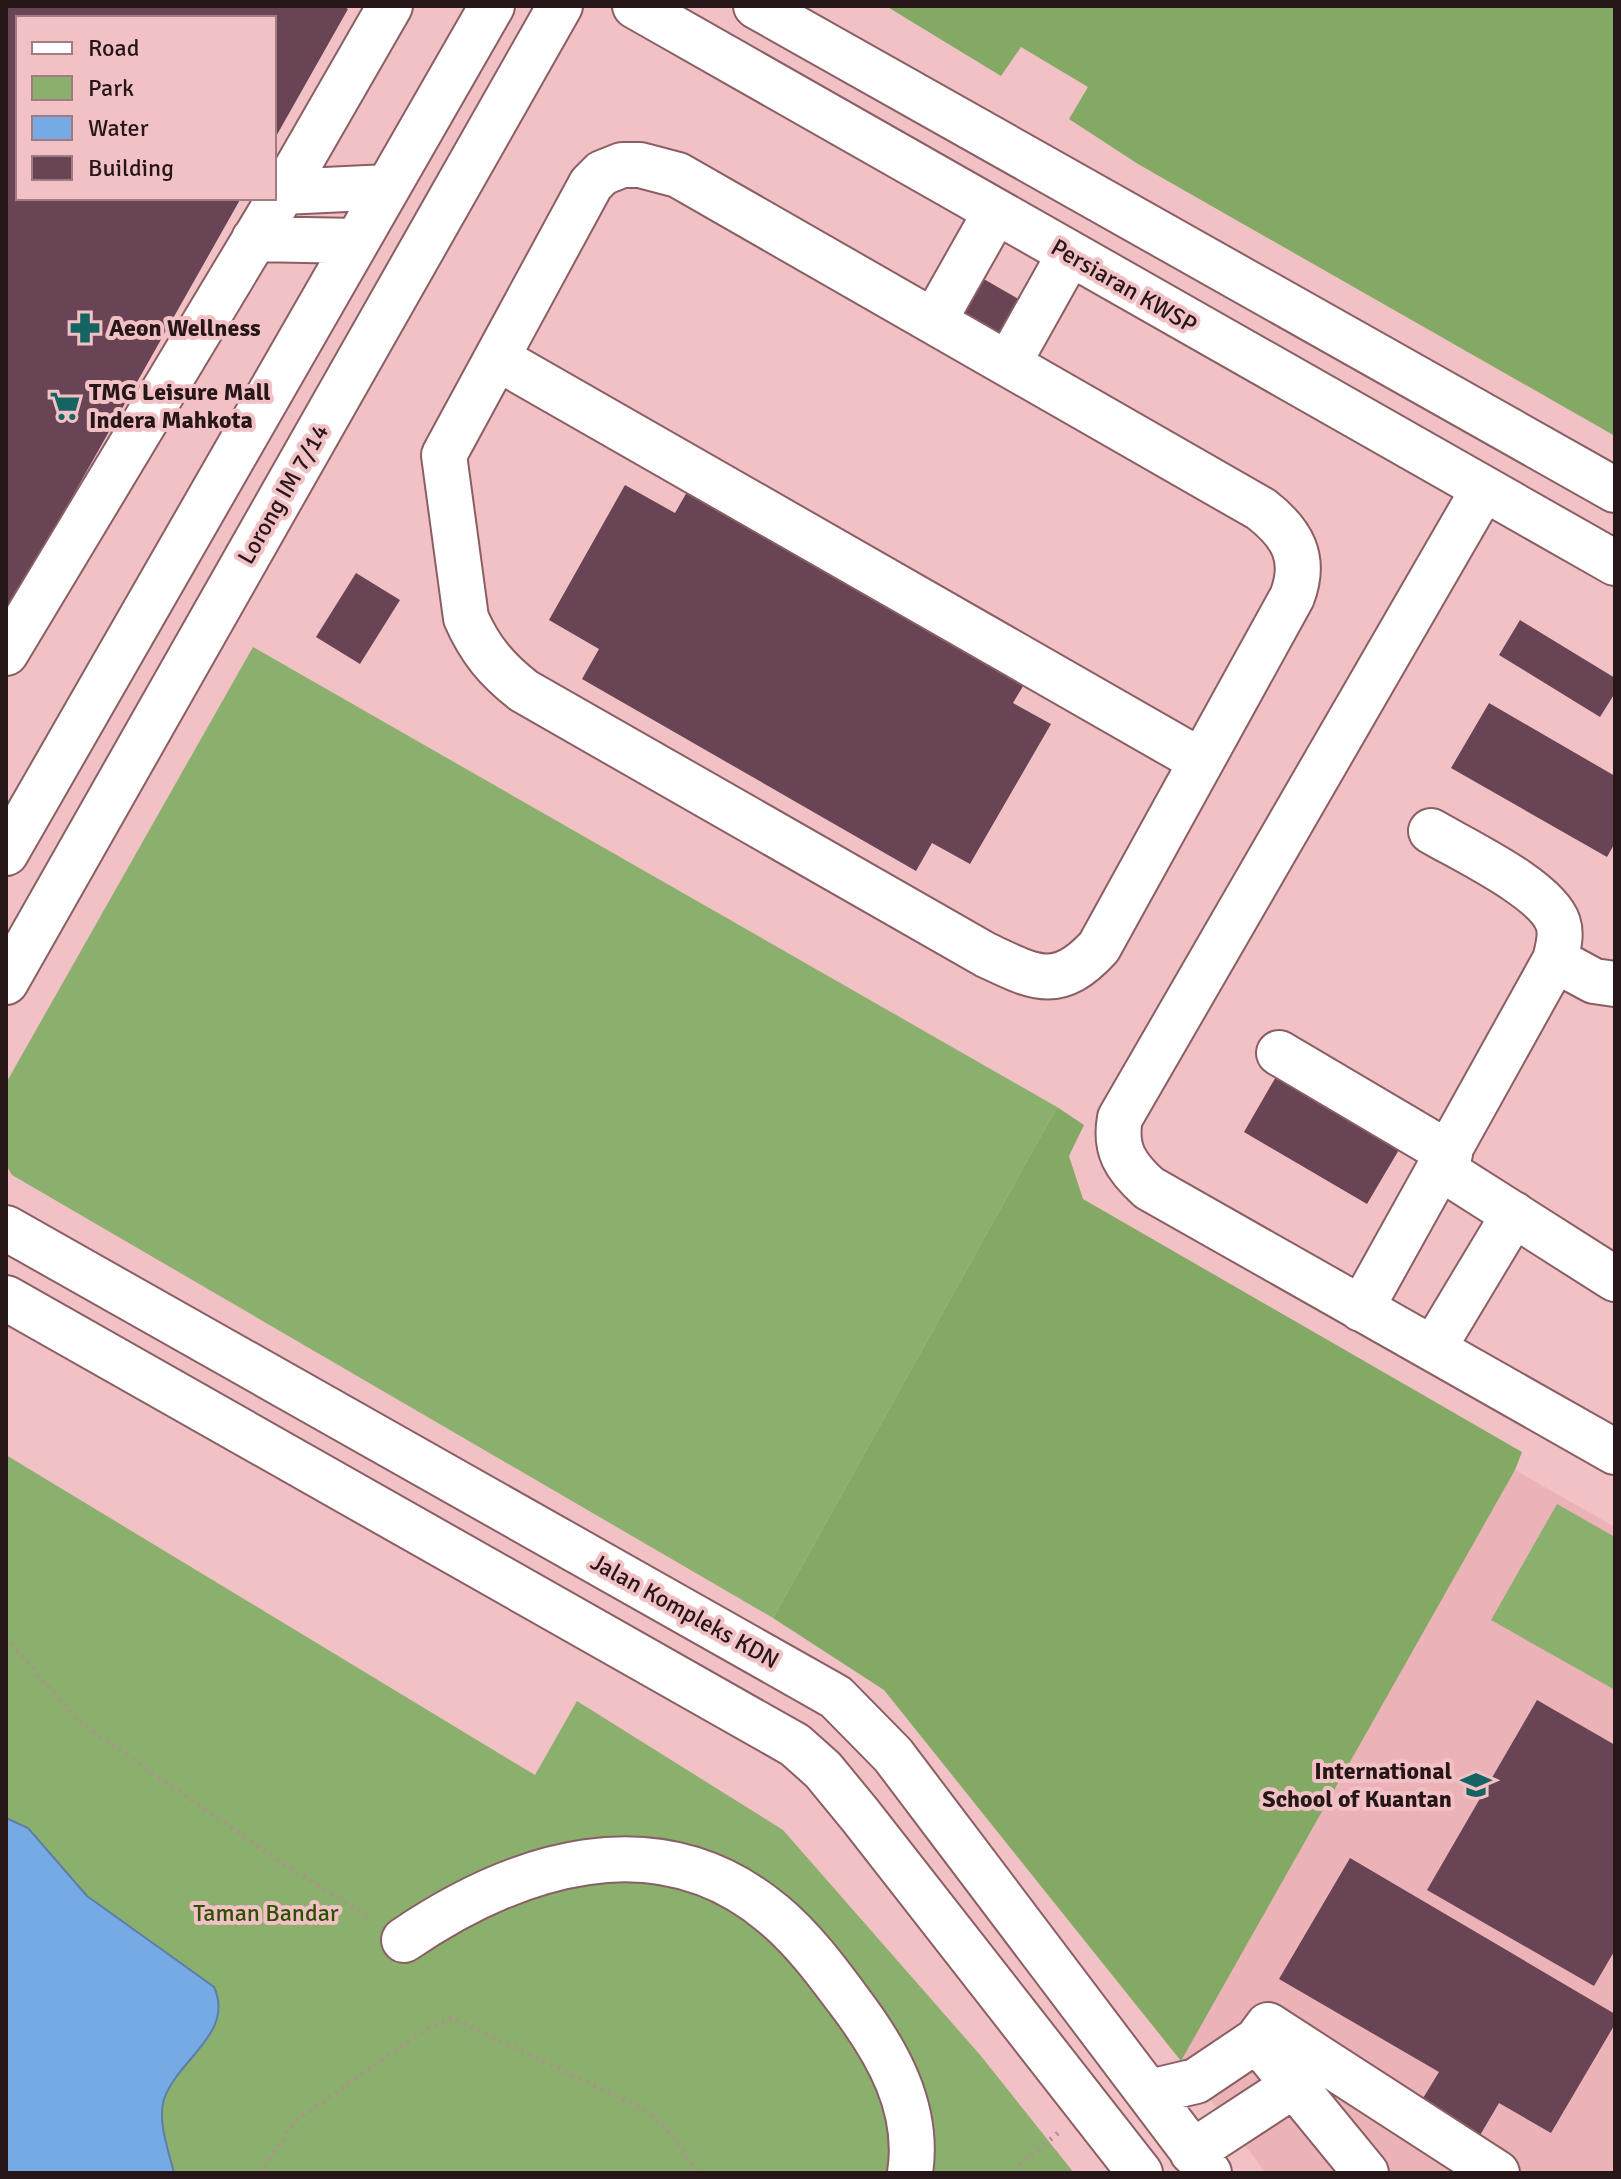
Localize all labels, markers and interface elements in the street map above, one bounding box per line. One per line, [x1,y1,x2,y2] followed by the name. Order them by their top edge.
[16,16,276,200] legend
[88,33,139,63] text: Road
[88,73,134,103] text: Park
[88,113,149,143] text: Water
[88,153,174,183] text: Building
[1046,232,1202,340] street label: Persiaran KWSP
[68,311,102,345] pharmacy icon: Aeon Wellness
[109,313,261,343] place label: Aeon Wellness
[89,377,271,435] place label: TMG Leisure Mall Indera Mahkota
[48,389,82,423] supermarket icon: TMG Leisure Mall Indera Mahkota
[231,418,335,569] street label: Lorong IM 7/14
[585,1547,785,1675] street label: Jalan Kompleks KDN
[1262,1756,1452,1814] place label: International School of Kuantan
[1459,1768,1493,1802] school or university icon: International School of Kuantan
[193,1898,339,1928] park label: Taman Bandar

